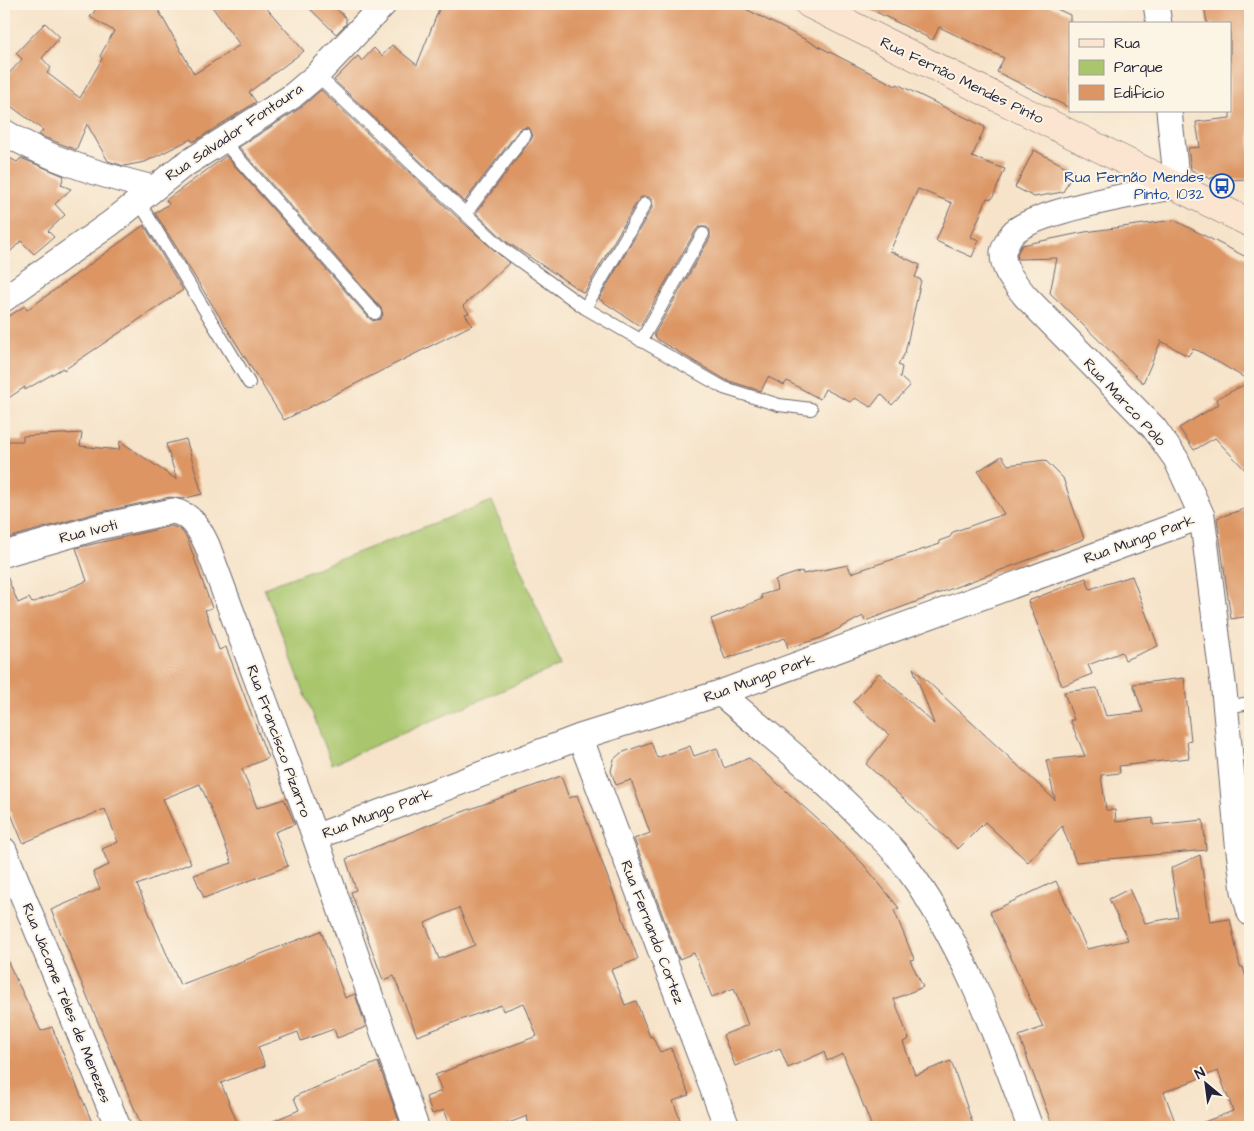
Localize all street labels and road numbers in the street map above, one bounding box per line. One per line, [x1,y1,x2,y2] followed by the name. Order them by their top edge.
[877,32,1048,129] street label: Rua Fernão Mendes Pinto
[161,78,308,186] street label: Rua Salvador Fontoura
[1078,354,1171,451] street label: Rua Marco Polo
[1081,510,1198,570] street label: Rua Mungo Park
[57,514,120,549] street label: Rua Ivoti
[701,649,818,709] street label: Rua Mungo Park
[241,662,316,821] street label: Rua Francisco Pizarro
[319,783,436,845] street label: Rua Mungo Park
[615,857,690,1008] street label: Rua Fernando Cortez
[17,900,116,1107] street label: Rua Jácome Téles de Menezes

